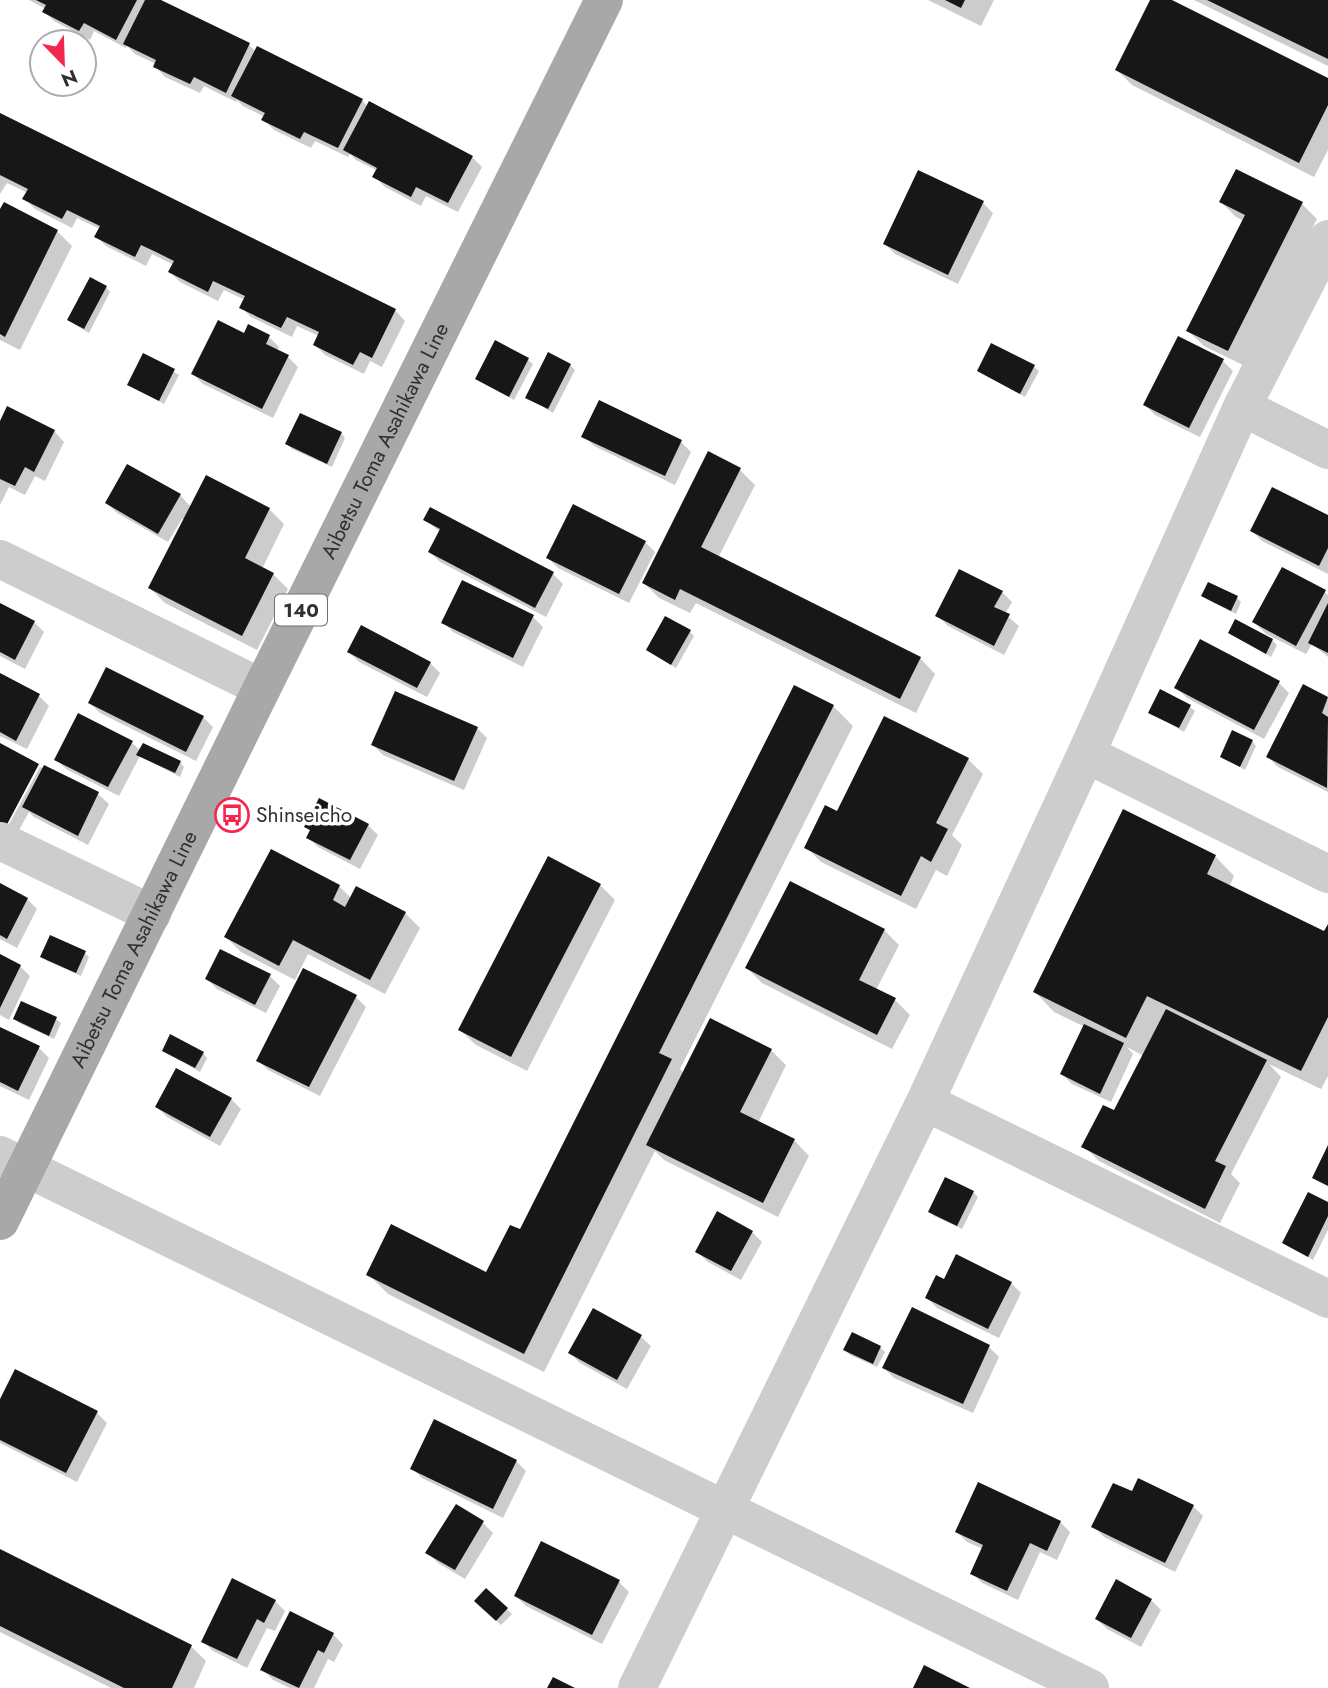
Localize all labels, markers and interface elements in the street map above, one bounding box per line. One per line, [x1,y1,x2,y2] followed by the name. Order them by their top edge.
[28,28,98,98] north arrow
[57,63,82,94] text: N
[313,317,456,564] street label: Aibetsu Toma Asahikawa Line
[275,594,327,625] road number: 140
[213,796,251,834] bus stop icon: Shinseicho
[256,800,352,830] place label: Shinseicho
[63,825,205,1073] street label: Aibetsu Toma Asahikawa Line

